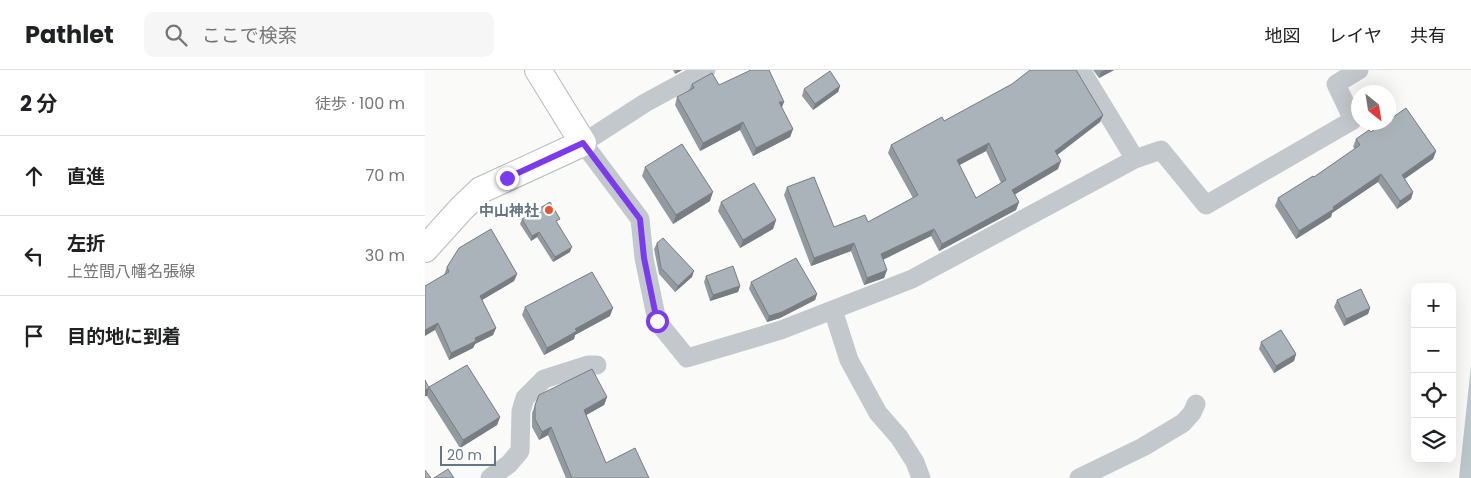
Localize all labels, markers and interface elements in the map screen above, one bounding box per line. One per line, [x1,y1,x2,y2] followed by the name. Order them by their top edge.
[144,12,494,57] search box
[25,18,114,51] text: Pathlet
[162,21,190,49] icon: search
[202,22,297,49] text: ここで検索
[1265,23,1301,48] text: 地図
[1329,23,1382,48] text: レイヤ
[1410,23,1446,48] text: 共有
[1351,85,1396,130] north arrow
[20,89,57,118] text: 2 分
[315,92,405,115] text: 徒歩 · 100 m
[20,162,48,190] icon: ahead
[67,163,105,190] text: 直進
[365,164,405,187] text: 70 m
[496,167,519,190] route end
[479,200,539,221] place label: 中山神社
[543,204,555,216] marker: 中山神社
[67,230,105,257] text: 左折
[20,242,48,270] icon: left
[365,244,405,267] text: 30 m
[67,260,195,283] text: 上笠間八幡名張線
[1411,283,1456,463] map controls
[1411,283,1456,328] button: +
[646,310,669,333] route start
[20,322,48,350] icon: arrive
[67,323,181,350] text: 目的地に到着
[1411,328,1456,373] button: −
[1411,373,1456,418] button: locate
[1411,418,1456,463] button: layers
[440,443,496,466] scale bar
[447,445,482,465] text: 20 m

